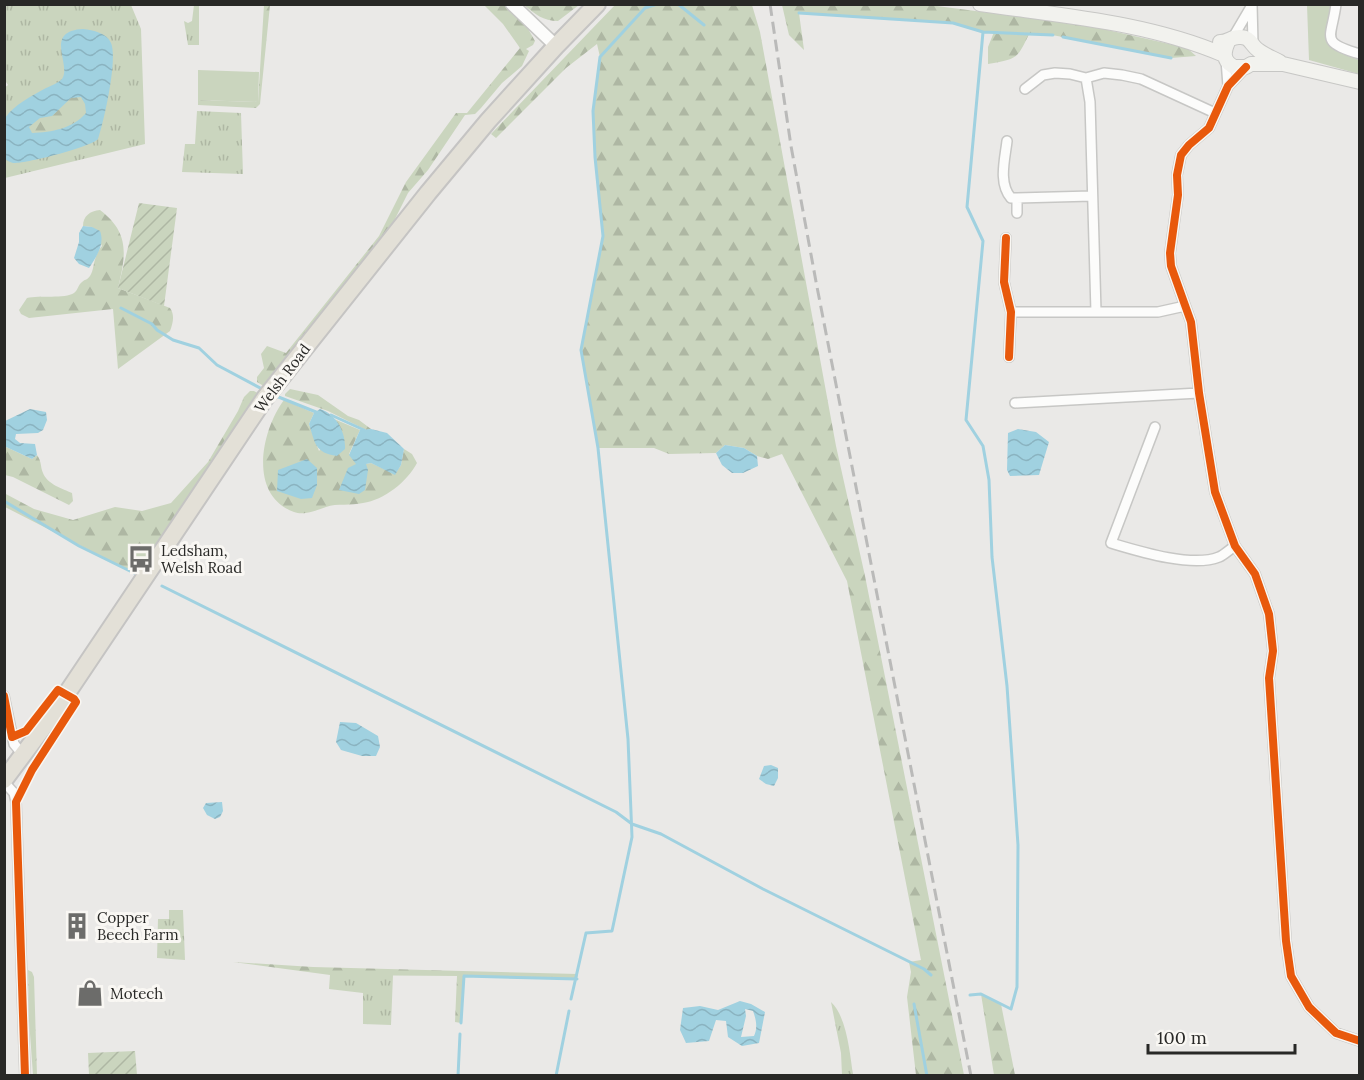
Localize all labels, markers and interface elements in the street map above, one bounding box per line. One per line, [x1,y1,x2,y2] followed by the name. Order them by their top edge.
[250,340,314,416] street label: Welsh Road
[161,541,242,577] place label: Ledsham, Welsh Road
[126,544,156,574] bus stop icon: Ledsham, Welsh Road
[97,908,179,944] place label: Copper Beech Farm
[62,911,92,941] building icon: Copper Beech Farm
[75,978,105,1008] shop icon: Motech
[110,984,163,1003] place label: Motech
[1148,1017,1295,1055] scale bar
[1157,1026,1207,1049] text: 100 m

